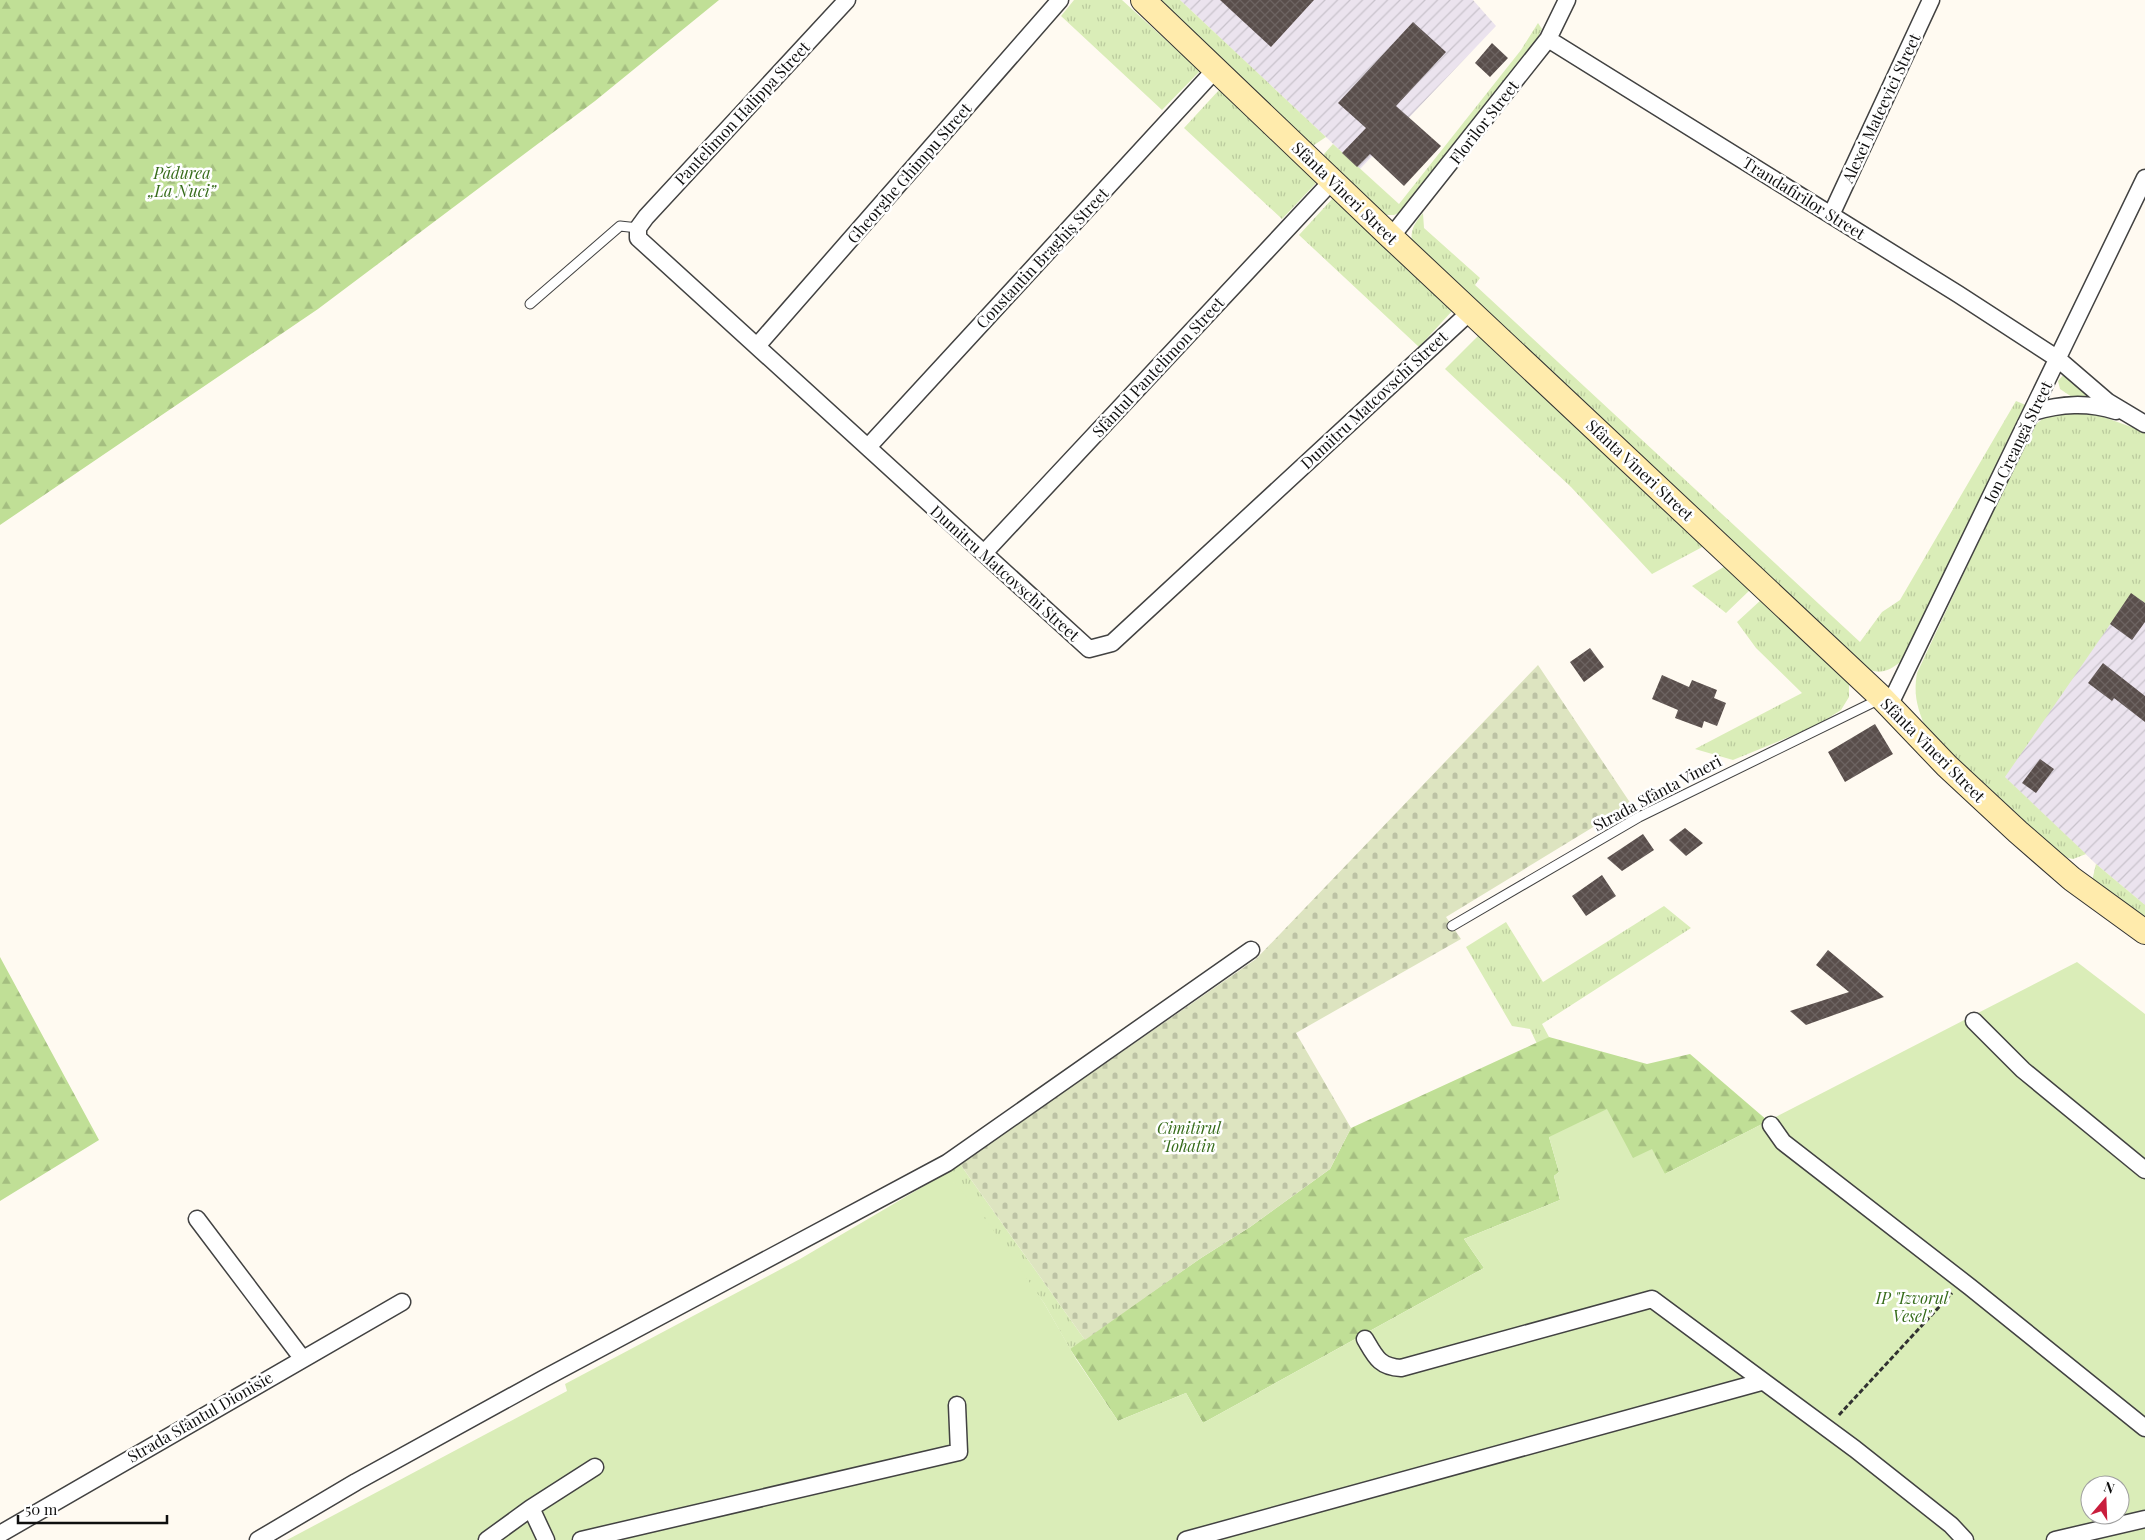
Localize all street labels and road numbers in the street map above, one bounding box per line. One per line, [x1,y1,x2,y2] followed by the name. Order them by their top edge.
[1836,29,1925,187] street label: Alexei Mateevici Street
[670,36,814,189] street label: Pantelimon Halippa Street
[1444,75,1523,168] street label: Florilor Street
[842,98,976,247] street label: Gheorghe Ghimpu Street
[1288,137,1403,249] street label: Sfânta Vineri Street
[1739,151,1870,244] street label: Trandafirilor Street
[971,183,1113,333] street label: Constantin Braghiş Street
[1087,292,1228,441] street label: Sfântul Pantelimon Street
[1296,326,1452,473] street label: Dumitru Matcovschi Street
[1979,377,2056,506] street label: Ion Creangă Street
[1582,415,1699,525] street label: Sfânta Vineri Street
[926,500,1084,645] street label: Dumitru Matcovschi Street
[1877,693,1990,806] street label: Sfânta Vineri Street
[1589,750,1725,835] street label: Strada Sfânta Vineri
[123,1366,276,1467] street label: Strada Sfântul Dionisie

